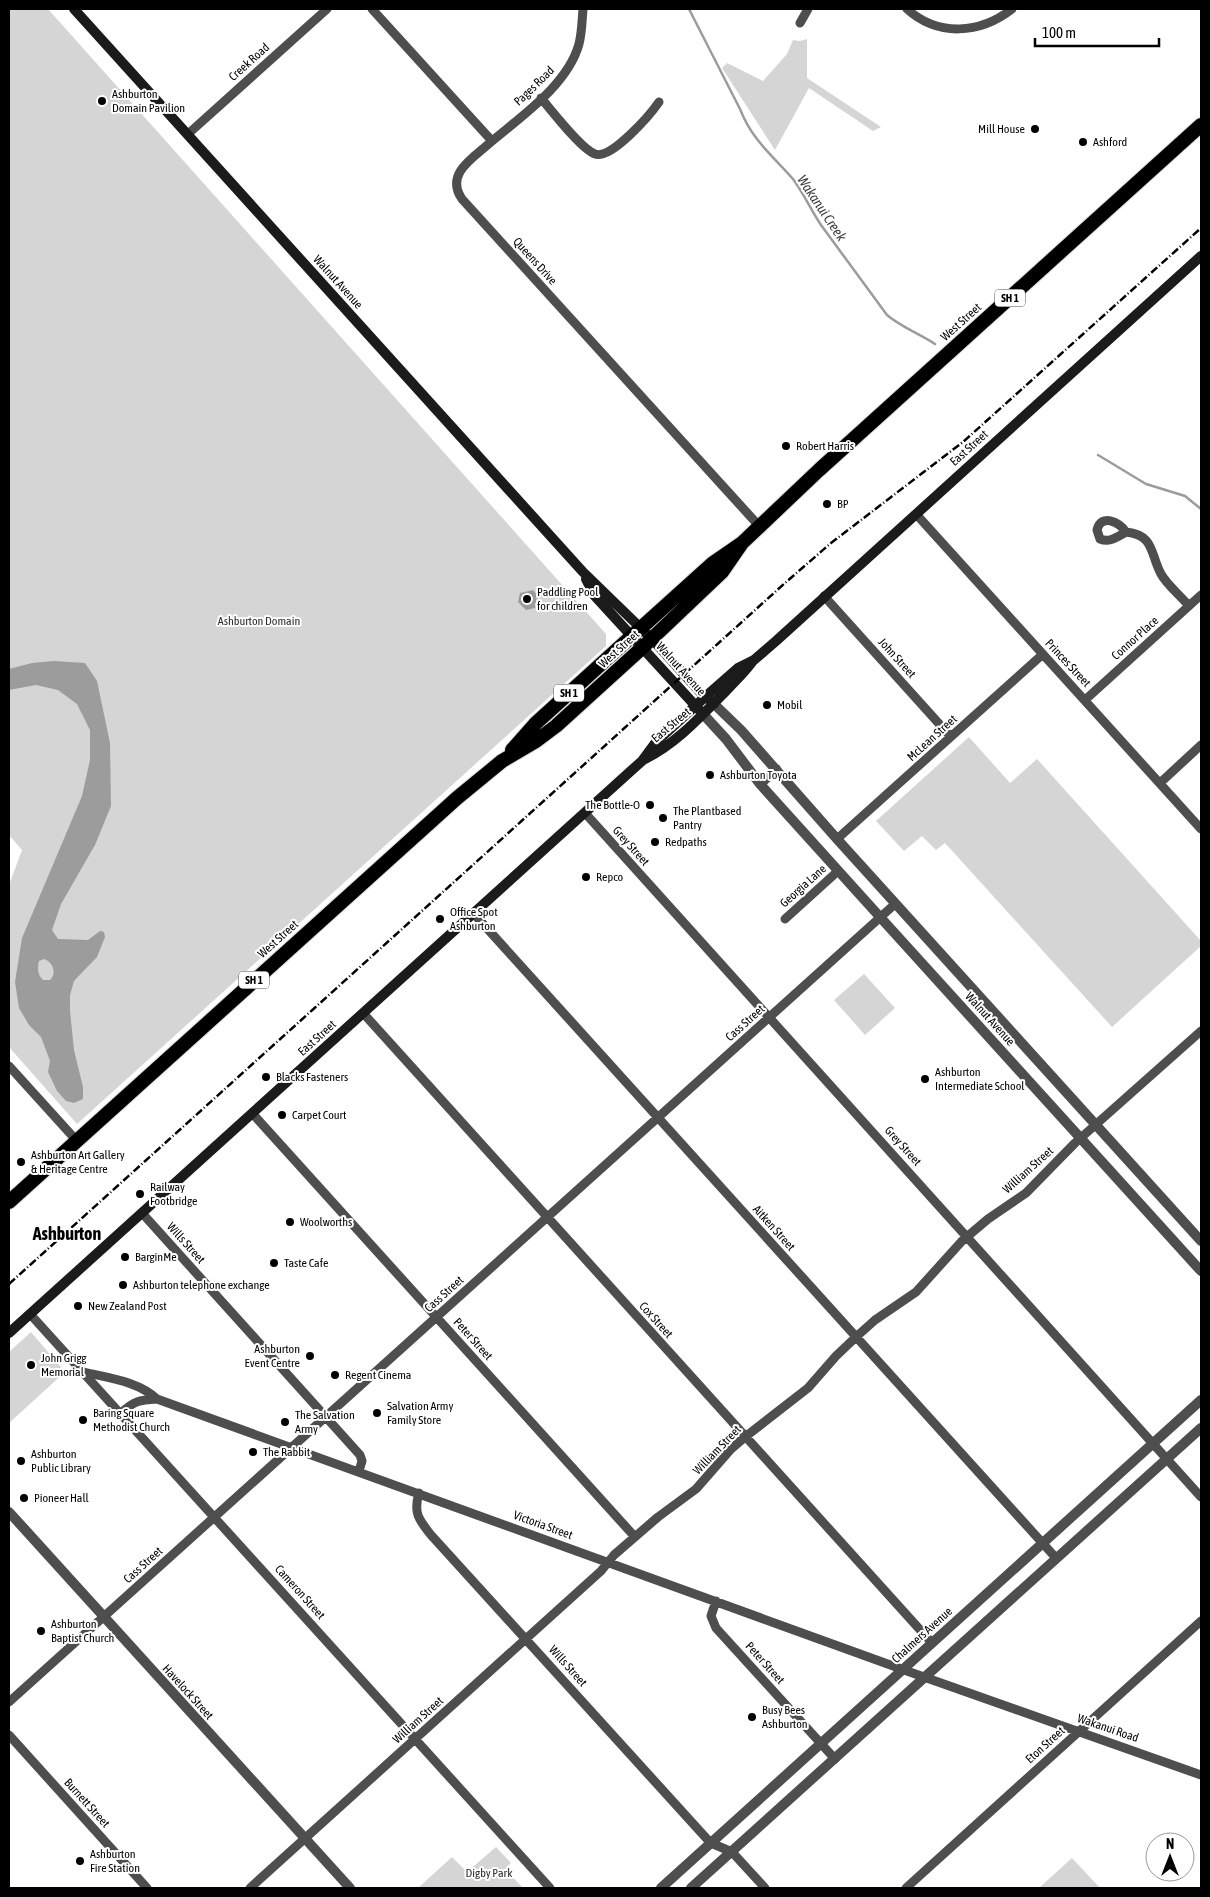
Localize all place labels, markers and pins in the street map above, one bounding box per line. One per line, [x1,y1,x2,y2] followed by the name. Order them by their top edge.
[112,87,185,115] place label: Ashburton Domain Pavilion
[96,95,108,107] marker: Ashburton Domain Pavilion
[978,122,1025,136] place label: Mill House
[1029,123,1041,135] marker: Mill House
[1093,135,1127,149] place label: Ashford
[1077,136,1089,148] marker: Ashford
[796,439,854,453] place label: Robert Harris
[780,440,792,452] marker: Robert Harris
[837,497,849,511] place label: BP
[821,498,833,510] marker: BP
[537,585,599,613] place label: Paddling Pool for children
[521,593,533,605] marker: Paddling Pool for children
[777,698,803,712] place label: Mobil
[761,699,773,711] marker: Mobil
[720,768,797,782] place label: Ashburton Toyota
[704,769,716,781] marker: Ashburton Toyota
[585,798,640,812] place label: The Bottle-O
[644,799,656,811] marker: The Bottle-O
[673,804,741,832] place label: The Plantbased Pantry
[657,812,669,824] marker: The Plantbased Pantry
[665,835,707,849] place label: Redpaths
[649,836,661,848] marker: Redpaths
[596,870,624,884] place label: Repco
[580,871,592,883] marker: Repco
[450,905,498,933] place label: Office Spot Ashburton
[434,913,446,925] marker: Office Spot Ashburton
[935,1065,1025,1093] place label: Ashburton Intermediate School
[276,1070,348,1084] place label: Blacks Fasteners
[260,1071,272,1083] marker: Blacks Fasteners
[919,1073,931,1085] marker: Ashburton Intermediate School
[292,1108,347,1122] place label: Carpet Court
[276,1109,288,1121] marker: Carpet Court
[31,1148,125,1176] place label: Ashburton Art Gallery & Heritage Centre
[15,1156,27,1168] marker: Ashburton Art Gallery & Heritage Centre
[150,1180,197,1208] place label: Railway Footbridge
[134,1188,146,1200] marker: Railway Footbridge
[300,1215,352,1229] place label: Woolworths
[284,1216,296,1228] marker: Woolworths
[135,1250,177,1264] place label: BarginMe
[119,1251,131,1263] marker: BarginMe
[284,1256,328,1270] place label: Taste Cafe
[268,1257,280,1269] marker: Taste Cafe
[133,1278,270,1292] place label: Ashburton telephone exchange
[117,1279,129,1291] marker: Ashburton telephone exchange
[88,1299,167,1313] place label: New Zealand Post
[72,1300,84,1312] marker: New Zealand Post
[245,1342,300,1370] place label: Ashburton Event Centre
[304,1350,316,1362] marker: Ashburton Event Centre
[41,1351,87,1379] place label: John Grigg Memorial
[25,1359,37,1371] marker: John Grigg Memorial
[345,1368,411,1382] place label: Regent Cinema
[329,1369,341,1381] marker: Regent Cinema
[387,1399,453,1427] place label: Salvation Army Family Store
[93,1406,170,1434] place label: Baring Square Methodist Church
[371,1407,383,1419] marker: Salvation Army Family Store
[295,1408,355,1436] place label: The Salvation Army
[77,1414,89,1426] marker: Baring Square Methodist Church
[279,1416,291,1428] marker: The Salvation Army
[263,1445,311,1459] place label: The Rabbit
[247,1446,259,1458] marker: The Rabbit
[31,1447,91,1475] place label: Ashburton Public Library
[15,1455,27,1467] marker: Ashburton Public Library
[34,1491,90,1505] place label: Pioneer Hall
[18,1492,30,1504] marker: Pioneer Hall
[51,1617,114,1645] place label: Ashburton Baptist Church
[35,1625,47,1637] marker: Ashburton Baptist Church
[762,1703,808,1731] place label: Busy Bees Ashburton
[746,1711,758,1723] marker: Busy Bees Ashburton
[90,1847,140,1875] place label: Ashburton Fire Station
[74,1855,86,1867] marker: Ashburton Fire Station

